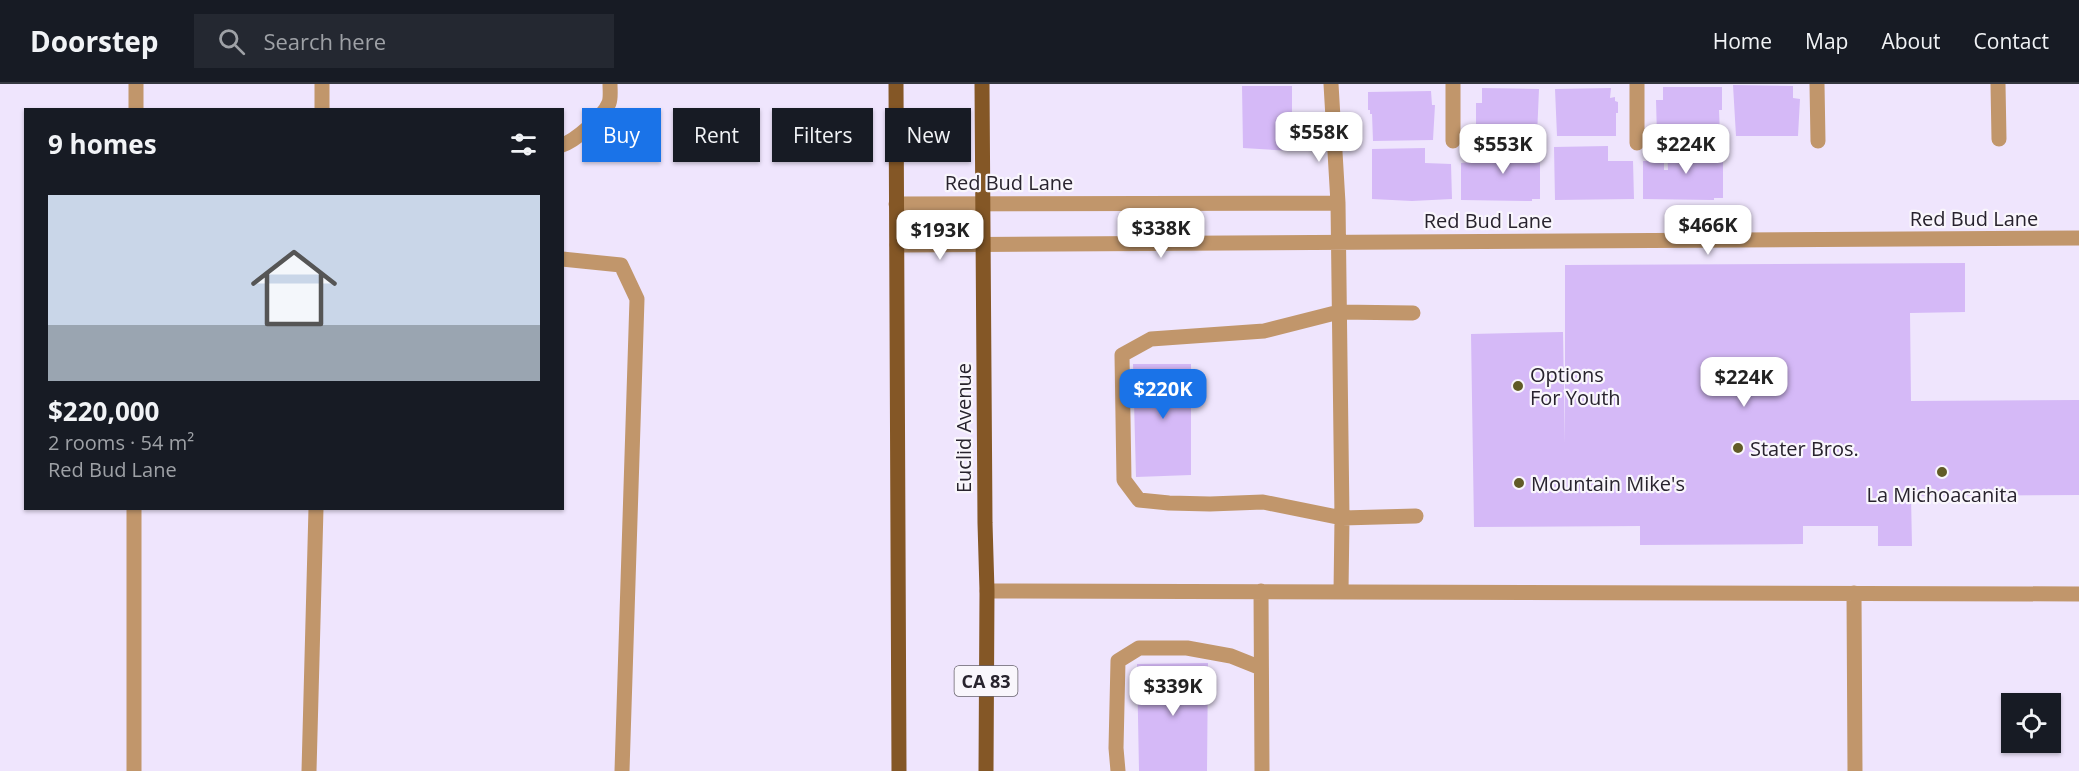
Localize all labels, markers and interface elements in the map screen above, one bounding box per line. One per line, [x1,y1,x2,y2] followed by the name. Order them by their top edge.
[194,14,614,68] search box
[30,22,158,60] text: Doorstep
[215,25,248,58] icon: search
[263,26,386,56] text: Search here
[1713,27,1772,55] text: Home
[1805,27,1848,55] text: Map
[1881,27,1941,55] text: About
[1974,27,2049,55] text: Contact
[582,108,661,162] chip: Buy
[673,108,760,162] chip: Rent
[772,108,873,162] chip: Filters
[885,108,971,162] chip: New
[1277,112,1361,163] pin: $558K
[1289,118,1349,145] text: $558K
[1461,124,1545,175] pin: $553K
[1644,124,1728,175] pin: $224K
[48,126,157,162] text: 9 homes
[507,128,540,161] icon: filters
[1473,130,1533,157] text: $553K
[1656,130,1716,157] text: $224K
[945,169,1073,196] street label: Red Bud Lane
[1666,205,1750,256] pin: $466K
[1910,205,2038,232] street label: Red Bud Lane
[1424,207,1552,234] street label: Red Bud Lane
[1119,208,1203,259] pin: $338K
[898,210,982,261] pin: $193K
[1678,211,1738,238] text: $466K
[1131,214,1191,241] text: $338K
[910,216,970,243] text: $193K
[240,234,348,342] icon: home
[1702,357,1786,408] pin: $224K
[1530,361,1621,411] place label: Options For Youth
[950,363,977,493] street label: Euclid Avenue
[1714,363,1774,390] text: $224K
[1121,369,1205,420] pin: $220K
[1133,375,1193,402] text: $220K
[1511,379,1525,393] marker: Options For Youth
[48,393,159,429] text: $220,000
[48,429,194,456] text: 2 rooms · 54 m²
[1750,435,1859,462] place label: Stater Bros.
[1731,441,1745,455] marker: Stater Bros.
[48,456,177,483] text: Red Bud Lane
[1935,465,1949,479] marker: La Michoacanita
[1531,470,1685,497] place label: Mountain Mike's
[1512,476,1526,490] marker: Mountain Mike's
[1866,481,2018,508] place label: La Michoacanita
[954,666,1018,696] road number: CA 83
[1131,666,1215,717] pin: $339K
[1143,672,1203,699] text: $339K
[2001,693,2061,753] map controls
[2001,693,2061,753] button: locate

